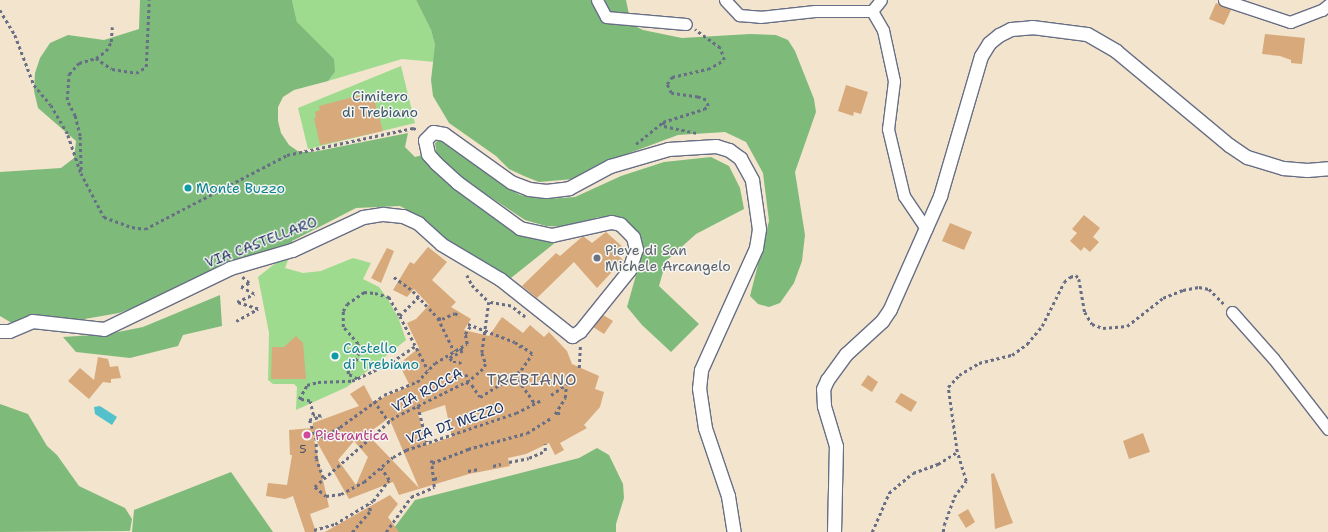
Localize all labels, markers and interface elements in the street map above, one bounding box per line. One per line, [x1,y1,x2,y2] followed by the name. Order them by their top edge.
[342,88,418,120] park label: Cimitero di Trebiano
[196,180,285,196] place label: Monte Buzzo
[183,183,193,193] marker: Monte Buzzo
[203,213,319,271] street label: VIA CASTELLARO
[605,242,731,274] place label: Pieve di San Michele Arcangelo
[592,253,602,263] marker: Pieve di San Michele Arcangelo
[343,340,419,372] place label: Castello di Trebiano
[330,351,340,361] marker: Castello di Trebiano
[389,364,465,416] street label: VIA ROCCA
[486,370,578,390] district label: TREBIANO
[404,398,506,448] street label: VIA DI MEZZO
[315,427,388,443] place label: Pietrantica
[302,430,312,440] marker: Pietrantica
[299,443,307,457] house number: 5

